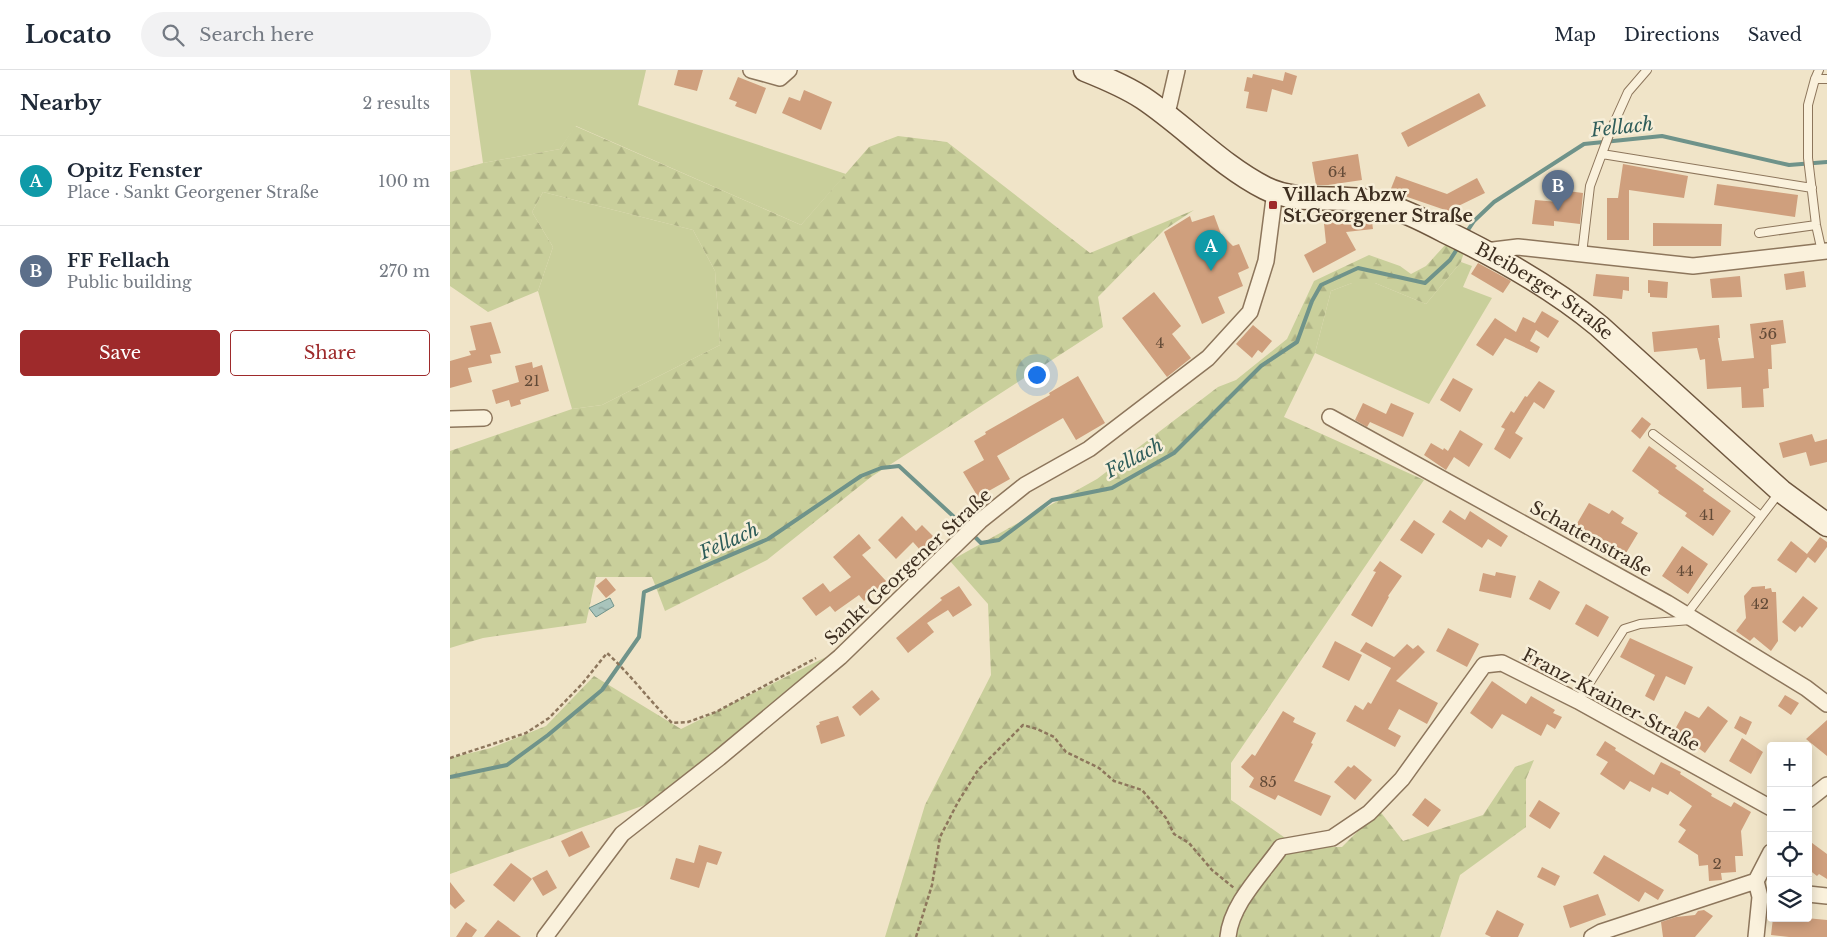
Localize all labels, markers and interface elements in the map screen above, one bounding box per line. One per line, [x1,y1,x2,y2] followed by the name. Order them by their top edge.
[141,12,491,57] search box
[25,20,111,49] text: Locato
[159,21,187,49] icon: search
[199,23,314,46] text: Search here
[1554,24,1596,46] text: Map
[1624,24,1720,46] text: Directions
[1748,24,1802,46] text: Saved
[20,90,101,116] text: Nearby
[362,93,430,113] text: 2 results
[1589,112,1654,142] water label: Fellach
[67,159,202,182] text: Opitz Fenster
[1328,162,1346,181] house number: 64
[1542,170,1574,211] pin: B
[30,171,42,191] text: A
[378,171,430,191] text: 100 m
[67,182,319,202] text: Place · Sankt Georgener Straße
[1282,184,1473,227] place label: Villach Abzw St.Georgener Straße
[1267,199,1279,211] marker: Villach Abzw St.Georgener Straße
[1195,230,1227,271] pin: A
[1472,238,1618,344] street label: Bleiberger Straße
[67,249,170,272] text: FF Fellach
[30,261,42,281] text: B
[379,261,430,281] text: 270 m
[67,272,192,292] text: Public building
[1759,324,1777,343] house number: 56
[20,330,220,376] button: Save
[230,330,430,376] button: Share
[1156,333,1164,352] house number: 4
[1024,362,1050,388] your location
[524,371,540,390] house number: 21
[1100,433,1167,483] water label: Fellach
[820,484,996,650] street label: Sankt Georgener Straße
[1526,496,1656,582] street label: Schattenstraße
[1699,505,1715,524] house number: 41
[695,518,762,565] water label: Fellach
[1676,561,1694,580] house number: 44
[1751,594,1769,613] house number: 42
[1518,644,1704,756] street label: Franz-Krainer-Straße
[1767,742,1812,922] map controls
[1767,742,1812,787] button: +
[1259,772,1277,791] house number: 85
[1767,787,1812,832] button: −
[1767,832,1812,877] button: locate
[1712,854,1722,873] house number: 2
[1767,877,1812,922] button: layers

